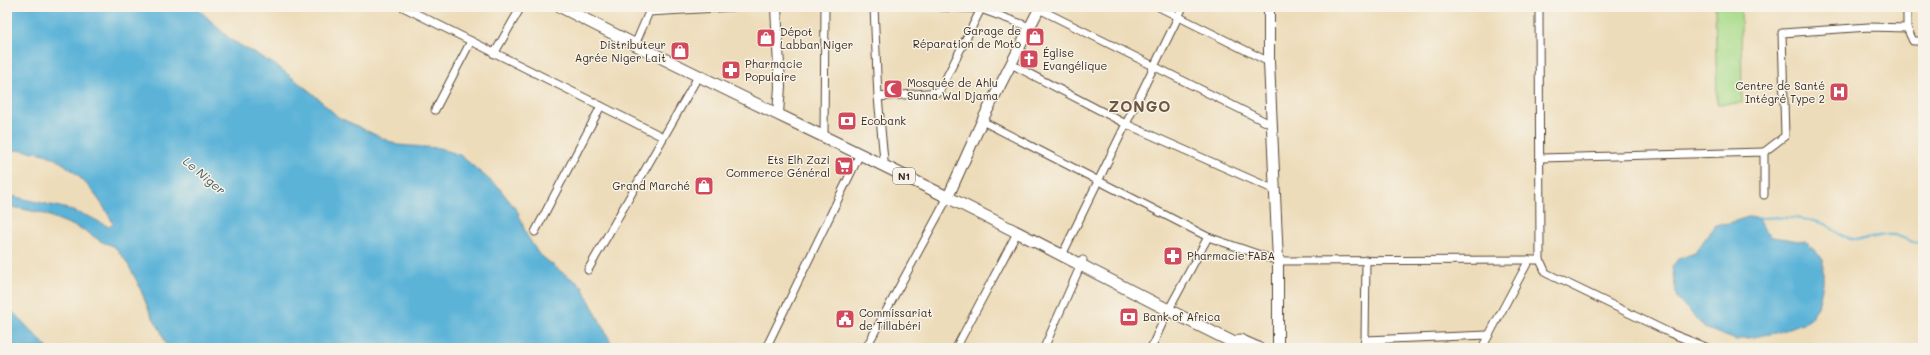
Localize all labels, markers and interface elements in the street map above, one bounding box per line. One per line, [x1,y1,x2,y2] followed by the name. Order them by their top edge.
[913,23,1021,51] place label: Garage de Réparation de Moto
[780,24,853,52] place label: Dépot Labban Niger
[1024,26,1046,48] shop icon: Garage de Réparation de Moto
[755,27,777,49] shop icon: Dépot Labban Niger
[575,37,666,65] place label: Distributeur Agrée Niger Lait
[669,40,691,62] shop icon: Distributeur Agrée Niger Lait
[1043,45,1107,73] place label: Église Evangélique
[1018,48,1040,70] church icon: Église Evangélique
[745,56,803,84] place label: Pharmacie Populaire
[720,59,742,81] pharmacy icon: Pharmacie Populaire
[907,75,998,103] place label: Mosquée de Ahlu Sunna Wal Djama
[882,78,904,100] mosque icon: Mosquée de Ahlu Sunna Wal Djama
[1735,78,1825,106] place label: Centre de Santé Intégré Type 2
[1828,81,1850,103] hospital icon: Centre de Santé Intégré Type 2
[1109,96,1171,116] district label: ZONGO
[836,110,858,132] bank icon: Ecobank
[861,113,906,128] place label: Ecobank
[726,152,830,180] place label: Ets Elh Zazi Commerce Général
[180,153,229,198] water label: Le Niger
[833,155,855,177] supermarket icon: Ets Elh Zazi Commerce Général
[893,168,915,184] road number: N1
[693,175,715,197] shop icon: Grand Marché
[612,178,690,193] place label: Grand Marché
[1162,245,1184,267] pharmacy icon: Pharmacie FABA
[1187,248,1275,263] place label: Pharmacie FABA
[859,305,933,333] place label: Commissariat de Tillabéri
[1118,306,1140,328] bank icon: Bank of Africa
[834,308,856,330] public building icon: Commissariat de Tillabéri
[1143,309,1221,324] place label: Bank of Africa

